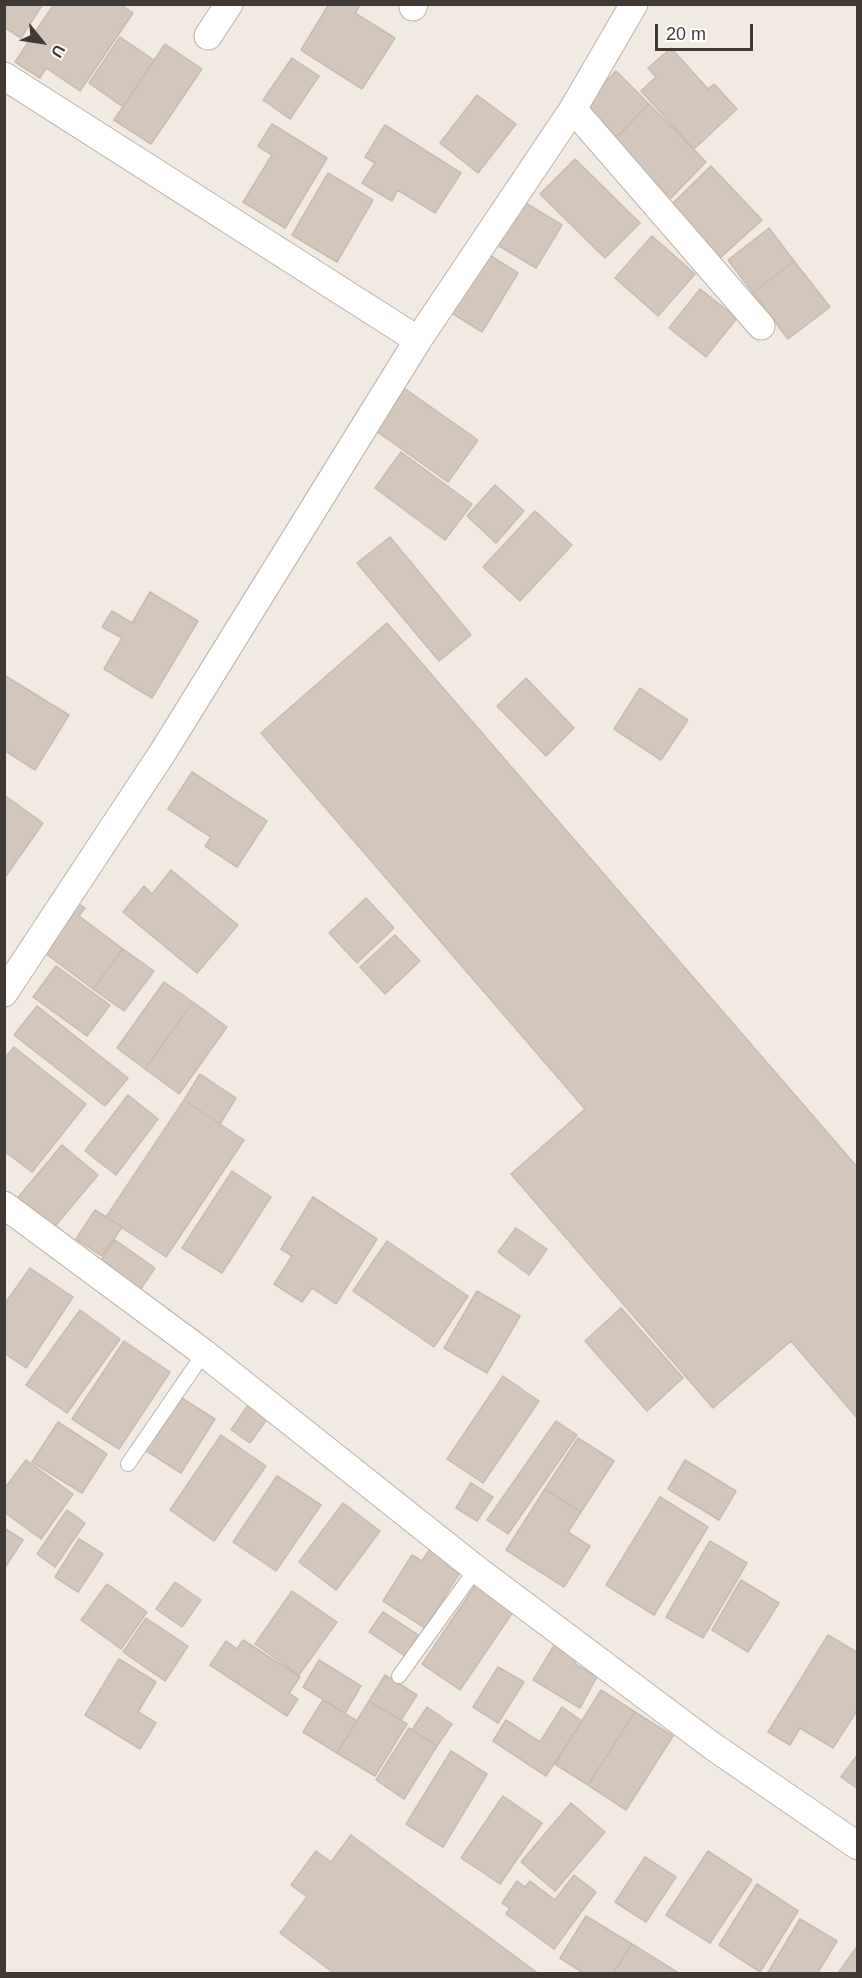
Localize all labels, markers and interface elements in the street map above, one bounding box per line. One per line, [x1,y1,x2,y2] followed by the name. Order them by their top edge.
[12,12,72,72] north arrow
[658,12,756,50] scale bar
[666,24,706,44] text: 20 m
[48,42,68,61] text: U

